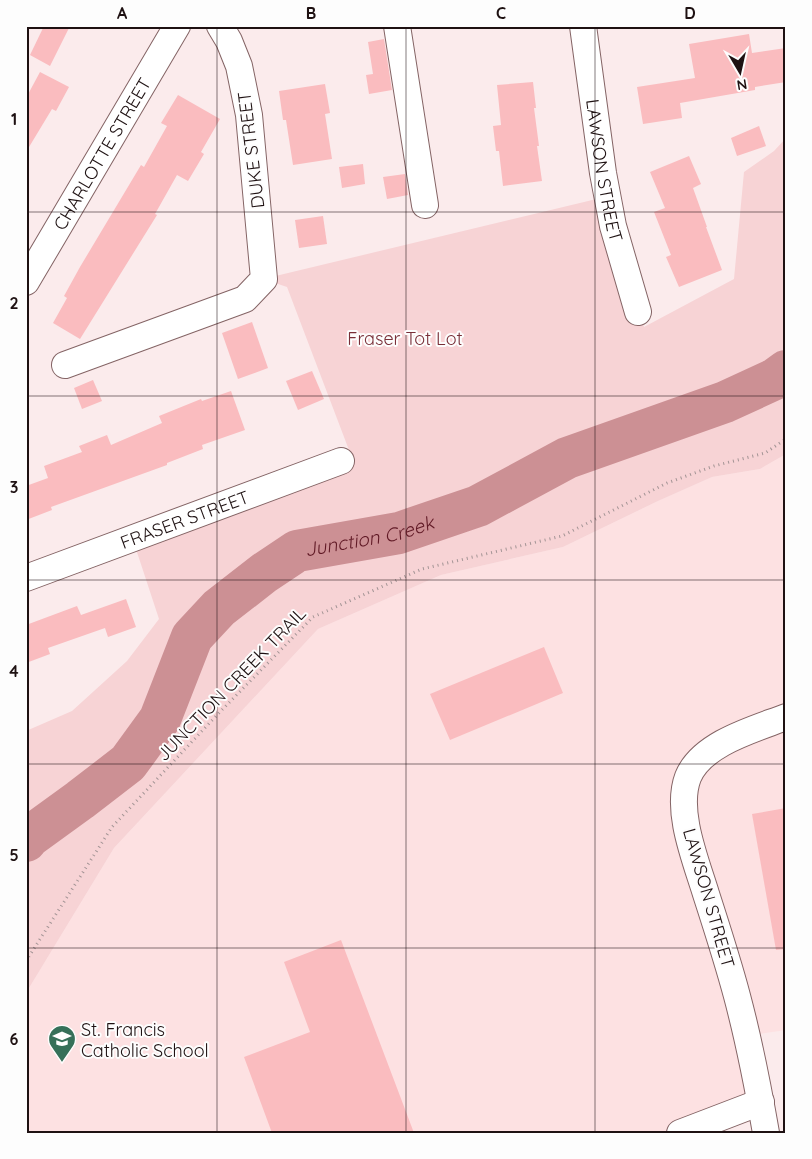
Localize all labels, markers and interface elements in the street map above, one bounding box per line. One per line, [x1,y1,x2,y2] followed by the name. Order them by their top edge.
[117,3,128,23] text: A
[306,3,316,23] text: B
[496,3,506,23] text: C
[684,3,696,23] text: D
[714,48,764,98] north arrow
[48,73,156,234] street label: CHARLOTTE STREET
[736,75,749,95] text: N
[232,90,270,210] street label: DUKE STREET
[582,98,629,245] street label: LAWSON STREET
[11,109,17,129] text: 1
[9,293,19,313] text: 2
[347,327,463,350] park label: Fraser Tot Lot
[10,477,18,497] text: 3
[117,485,252,554] street label: FRASER STREET
[303,509,439,561] water label: Junction Creek
[151,602,311,766] street label: JUNCTION CREEK TRAIL
[9,661,19,681] text: 4
[678,825,740,971] street label: LAWSON STREET
[9,845,19,865] text: 5
[81,1018,209,1062] place label: St. Francis Catholic School
[47,1024,77,1063] school or university icon: St. Francis Catholic School
[10,1029,19,1049] text: 6

